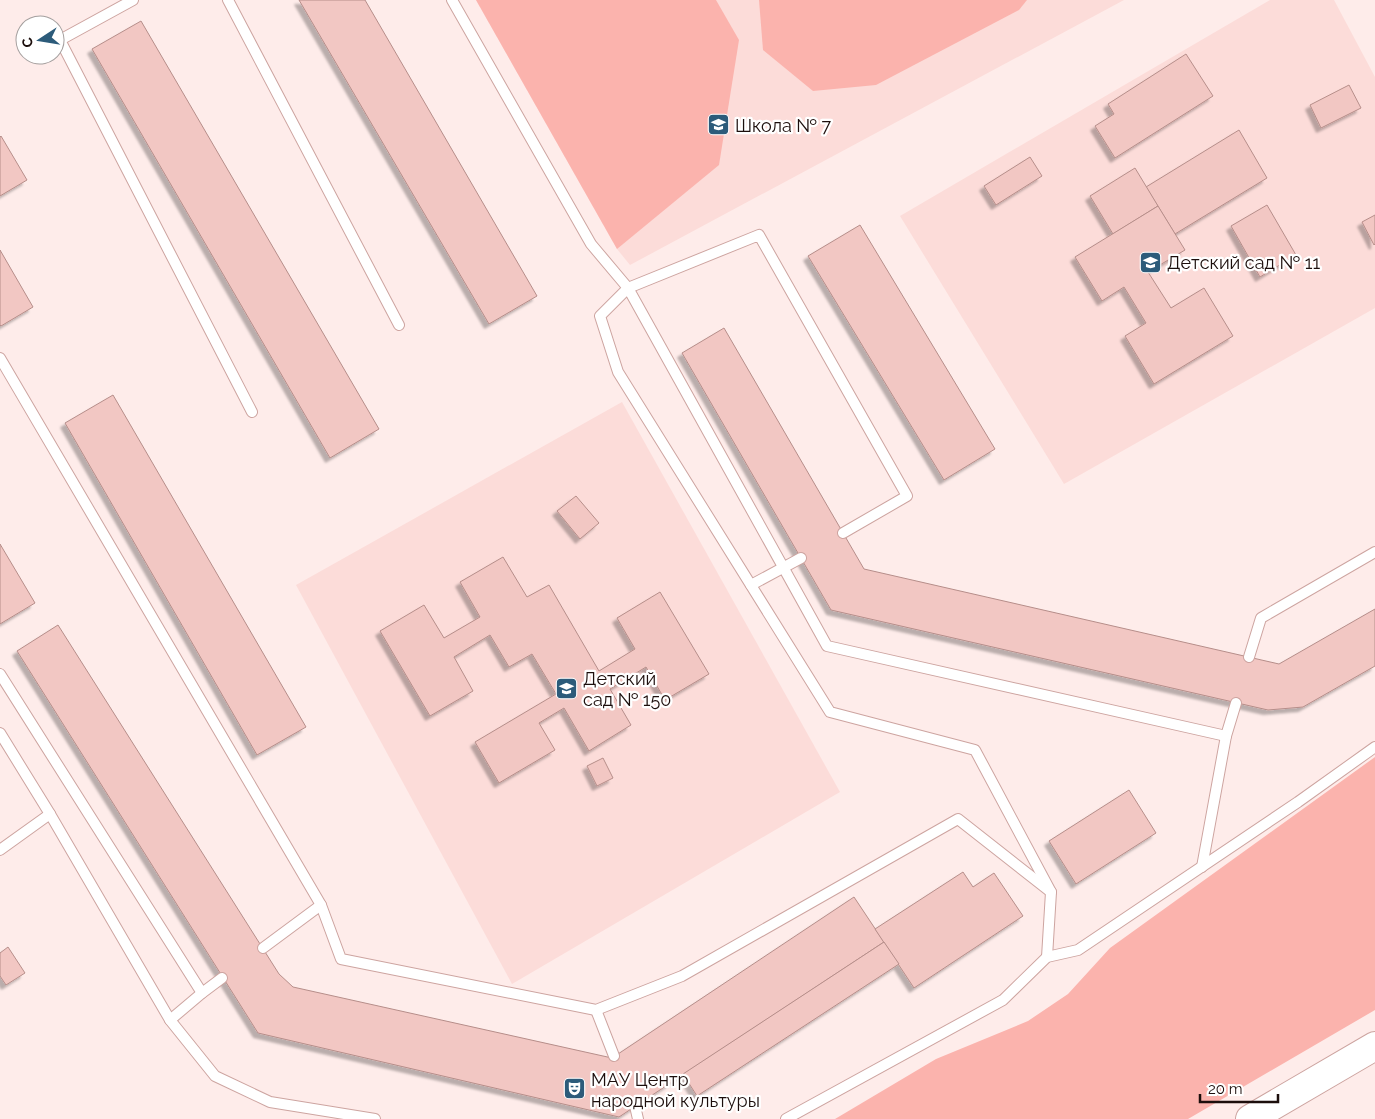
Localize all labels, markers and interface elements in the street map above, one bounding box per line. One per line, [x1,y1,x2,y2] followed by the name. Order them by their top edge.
[15,15,65,65] north arrow
[18,36,36,49] text: С
[707,113,731,137] school or university icon: Школа № 7
[735,115,831,136] place label: Школа № 7
[1139,250,1163,274] school or university icon: Детский сад № 11
[1167,252,1320,273] place label: Детский сад № 11
[583,668,671,710] place label: Детский сад № 150
[555,676,579,700] school or university icon: Детский сад № 150
[591,1069,760,1111] place label: МАУ Центр народной культуры
[1200,1072,1278,1104] scale bar
[563,1077,587,1101] theatre icon: МАУ Центр народной культуры
[1208,1080,1243,1098] text: 20 m

